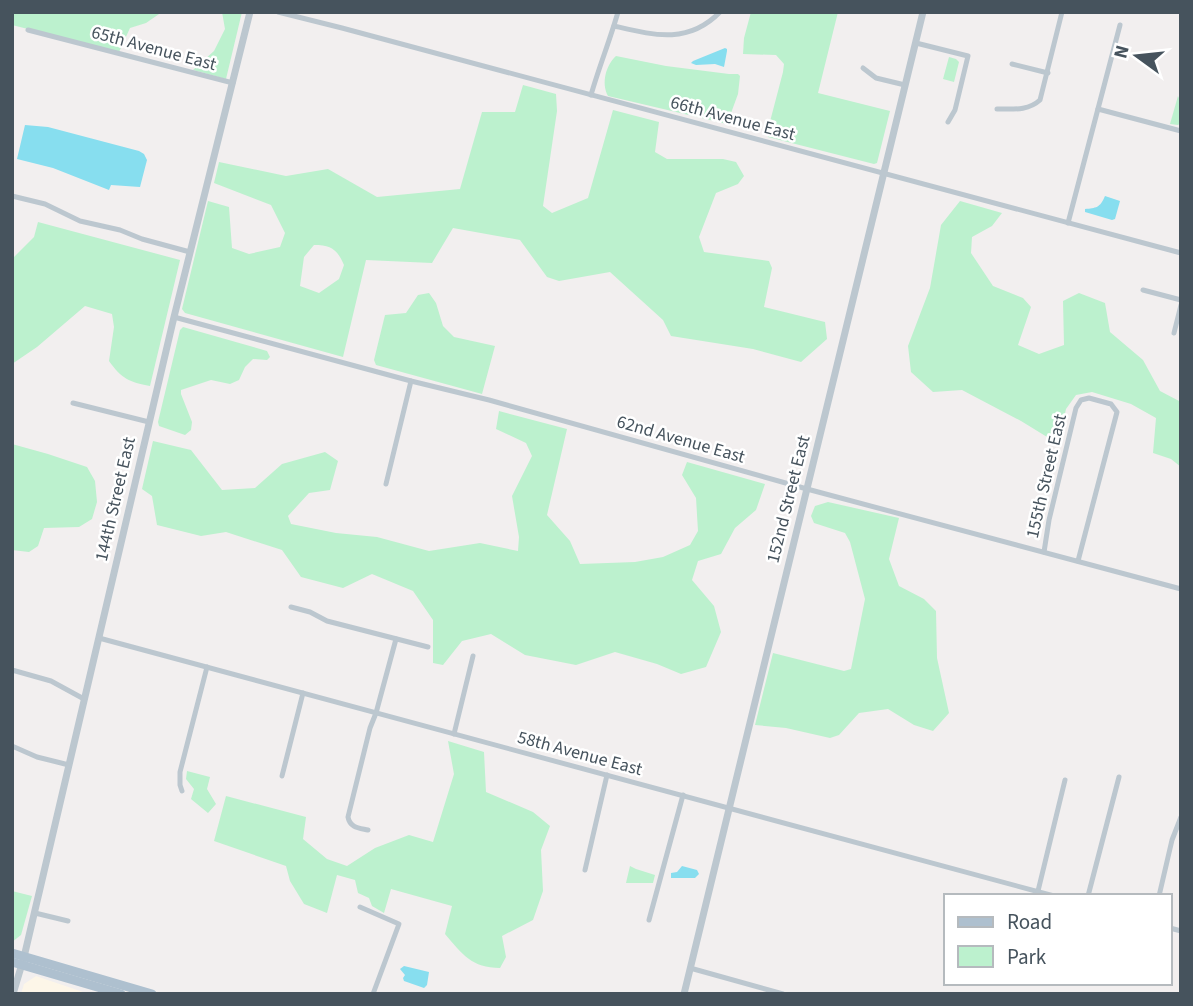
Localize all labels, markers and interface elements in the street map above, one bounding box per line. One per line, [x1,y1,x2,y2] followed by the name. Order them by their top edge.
[89,20,219,77] street label: 65th Avenue East
[1102,21,1172,91] north arrow
[1107,42,1137,62] text: N
[668,90,798,147] street label: 66th Avenue East
[614,409,748,470] street label: 62nd Avenue East
[1020,412,1073,541] street label: 155th Street East
[761,433,816,566] street label: 152nd Street East
[89,435,142,564] street label: 144th Street East
[515,725,645,782] street label: 58th Avenue East
[944,894,1172,985] legend
[1007,907,1052,937] text: Road
[1007,942,1047,972] text: Park

